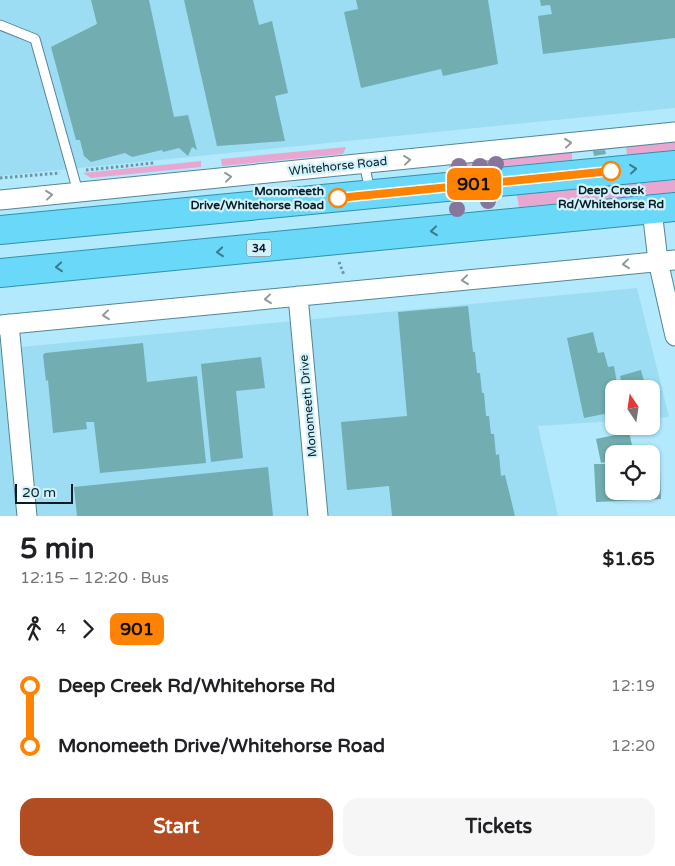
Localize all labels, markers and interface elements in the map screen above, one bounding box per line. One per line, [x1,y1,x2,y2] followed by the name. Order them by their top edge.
[565,138,573,149] one-way arrow
[288,154,388,178] street label: Whitehorse Road
[403,154,411,165] one-way arrow
[601,161,621,181] marker: Deep Creek Rd/Whitehorse Rd
[629,164,637,175] one-way arrow
[445,168,503,200] line badge: 901
[224,172,232,183] one-way arrow
[457,173,491,195] text: 901
[558,183,664,211] place label: Deep Creek Rd/Whitehorse Rd
[190,184,324,212] place label: Monomeeth Drive/Whitehorse Road
[328,188,348,208] marker: Monomeeth Drive/Whitehorse Road
[45,190,53,201] one-way arrow
[430,225,438,236] one-way arrow
[246,240,272,256] road number: 34
[216,246,224,257] one-way arrow
[622,258,630,269] one-way arrow
[54,262,62,273] one-way arrow
[460,274,468,285] one-way arrow
[264,293,272,304] one-way arrow
[102,309,110,320] one-way arrow
[297,354,319,458] street label: Monomeeth Drive
[605,380,660,435] north arrow
[605,380,660,500] map controls
[605,445,660,500] button: locate
[15,481,72,504] scale bar
[22,484,56,501] text: 20 m
[20,532,95,566] text: 5 min
[603,548,655,570] text: $1.65
[20,568,169,588] text: 12:15 – 12:20 · Bus
[20,615,48,643] icon: walk
[74,615,102,643] icon: forward
[120,618,154,640] text: 901
[56,619,66,639] text: 4
[58,675,335,697] text: Deep Creek Rd/Whitehorse Rd
[611,676,655,696] text: 12:19
[58,735,385,757] text: Monomeeth Drive/Whitehorse Road
[611,736,655,756] text: 12:20
[20,798,333,856] button: Start
[343,798,655,856] button: Tickets

